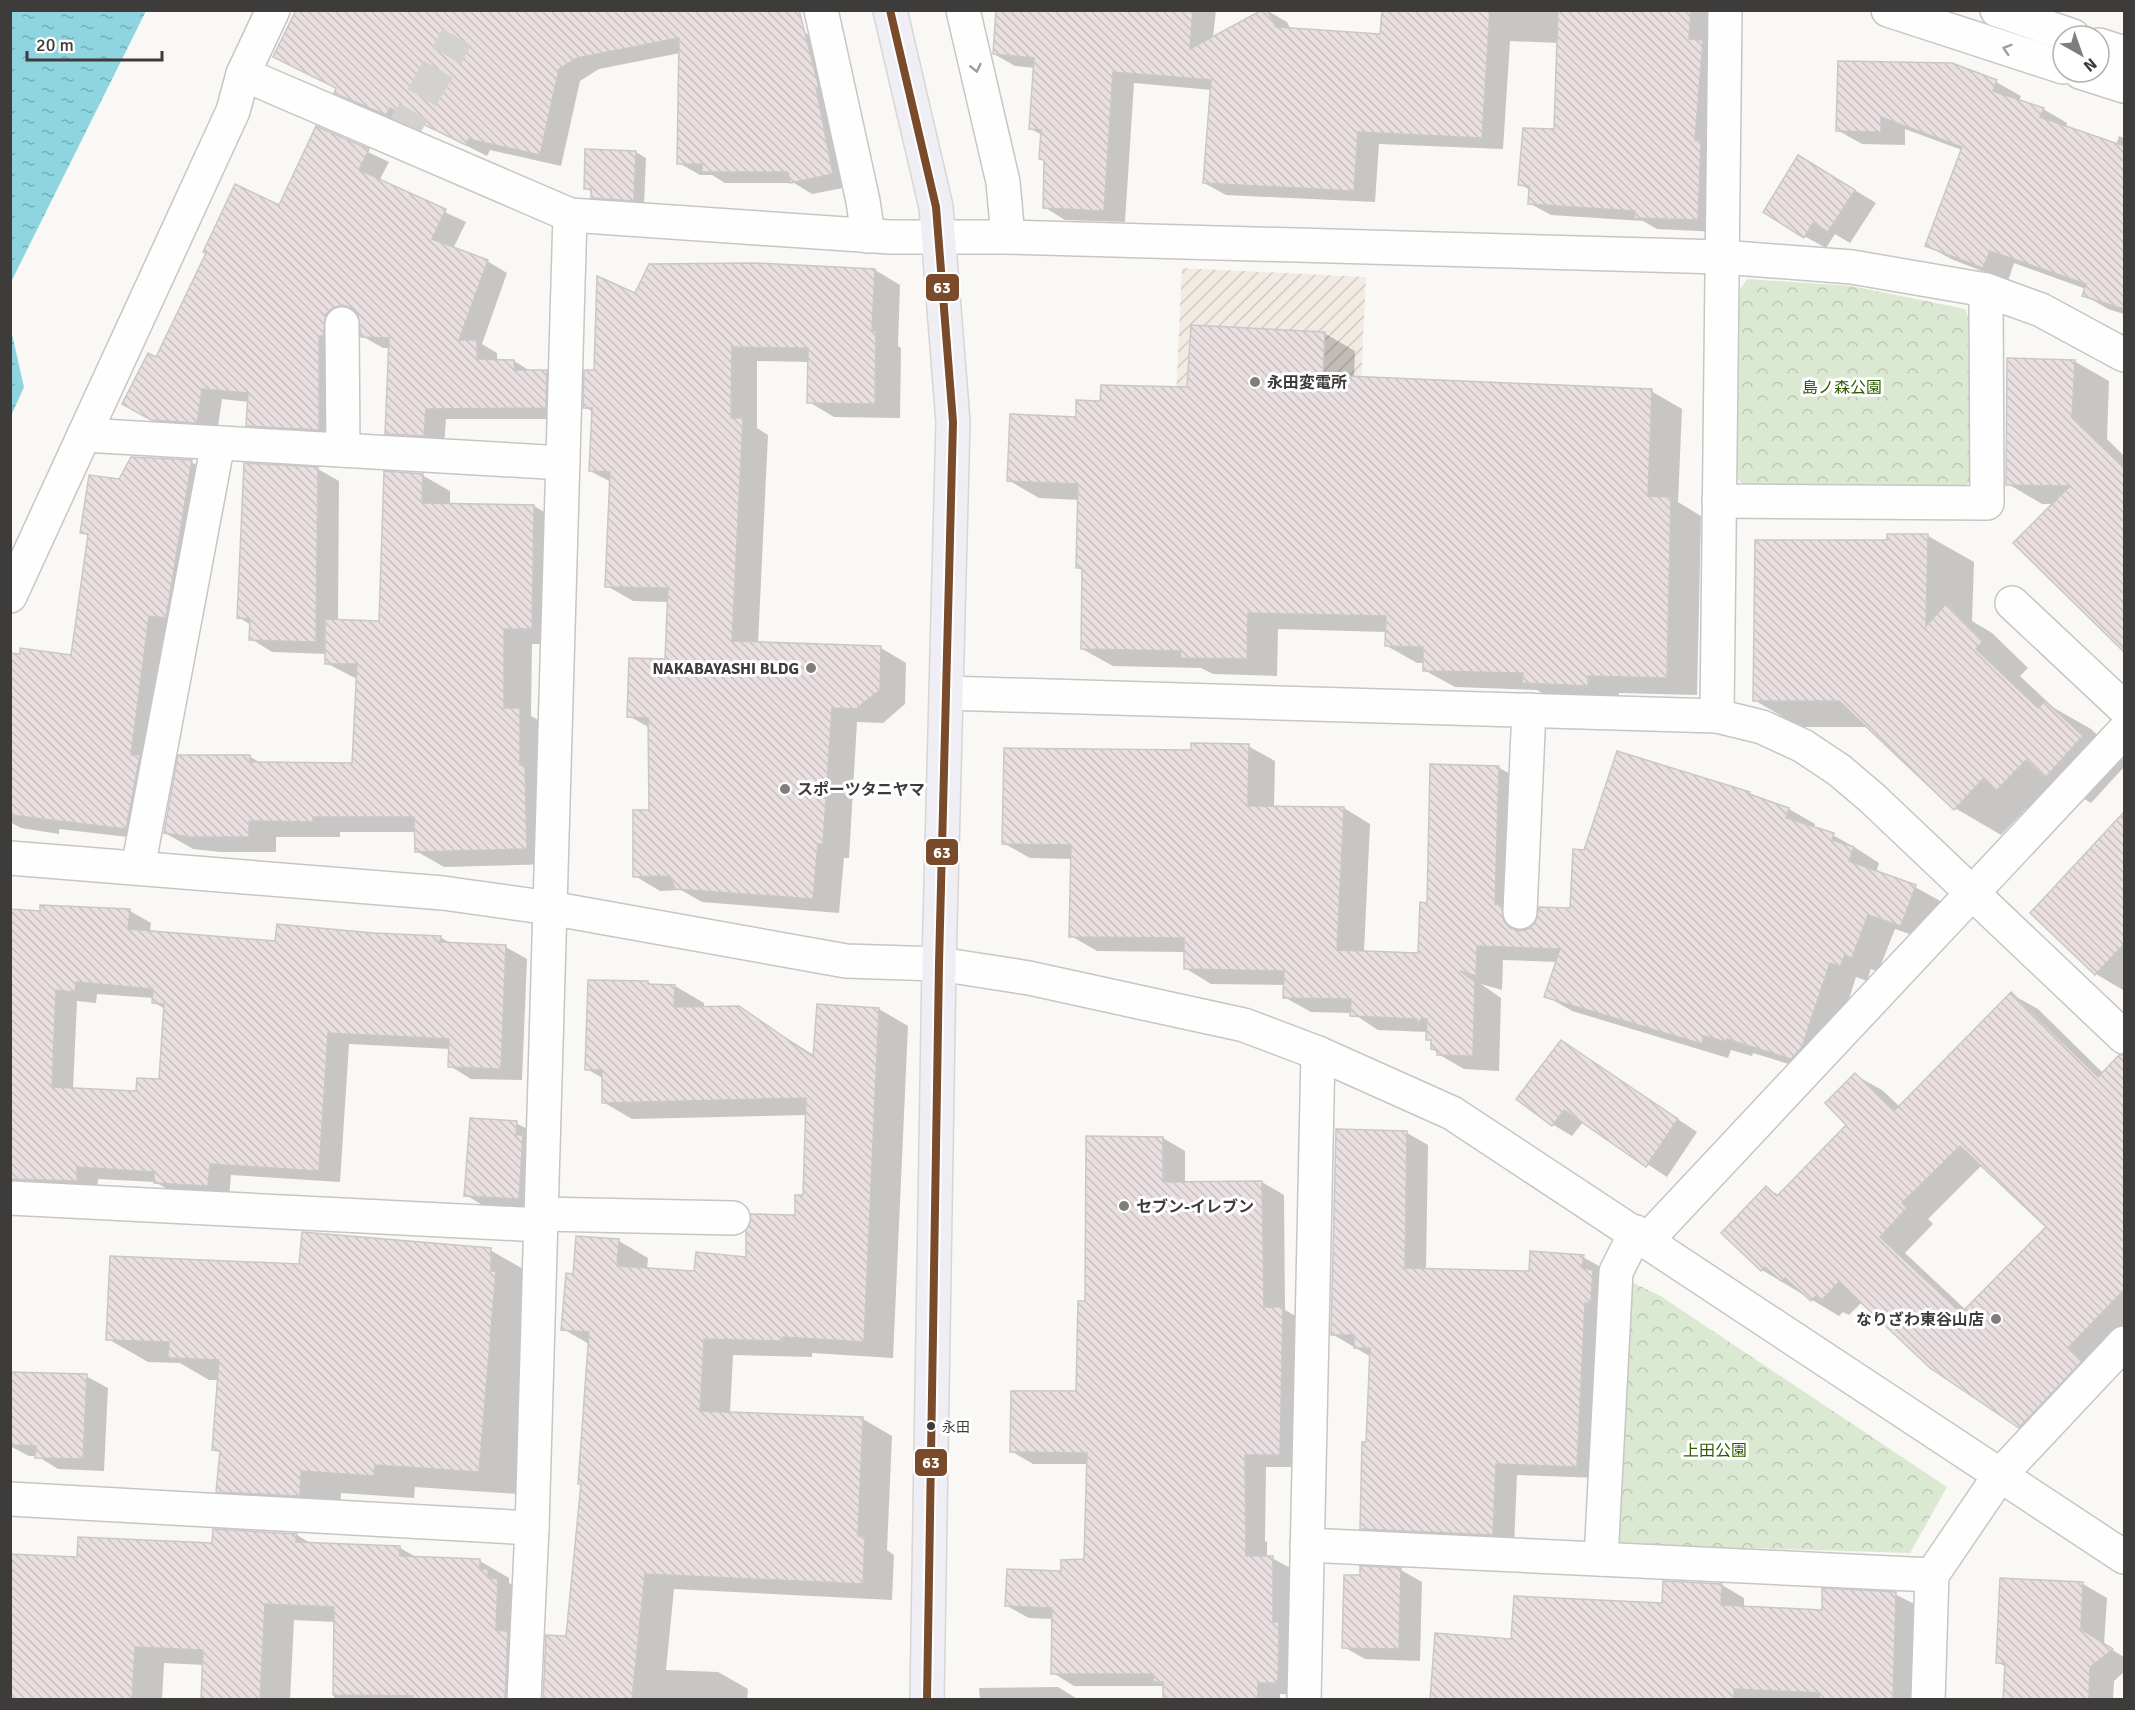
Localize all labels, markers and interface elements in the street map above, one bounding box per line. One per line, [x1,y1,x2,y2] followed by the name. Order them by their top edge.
[27,24,162,62] scale bar
[2051,24,2111,84] north arrow
[36,34,74,56] text: 20 m
[2002,43,2013,56] one-way arrow
[2079,53,2101,76] text: N
[969,62,982,72] one-way arrow
[925,273,960,302] line badge: 63
[933,278,951,298] text: 63
[1267,373,1347,393] place label: 永田変電所
[1248,375,1262,389] marker: 永田変電所
[1802,378,1882,398] park label: 島ノ森公園
[652,659,799,679] place label: NAKABAYASHI BLDG
[804,661,818,675] marker: NAKABAYASHI BLDG
[797,780,925,800] place label: スポーツタニヤマ
[778,782,792,796] marker: スポーツタニヤマ
[925,838,959,866] line badge: 63
[933,843,951,863] text: 63
[1136,1197,1254,1217] place label: セブン-イレブン
[1117,1199,1131,1213] marker: セブン-イレブン
[1856,1310,1984,1330] place label: なりざわ東谷山店
[1989,1312,2003,1326] marker: なりざわ東谷山店
[942,1419,970,1436] place label: 永田
[925,1420,937,1432] marker: 永田
[1683,1441,1747,1461] park label: 上田公園
[914,1448,948,1477] line badge: 63
[922,1453,940,1473] text: 63

